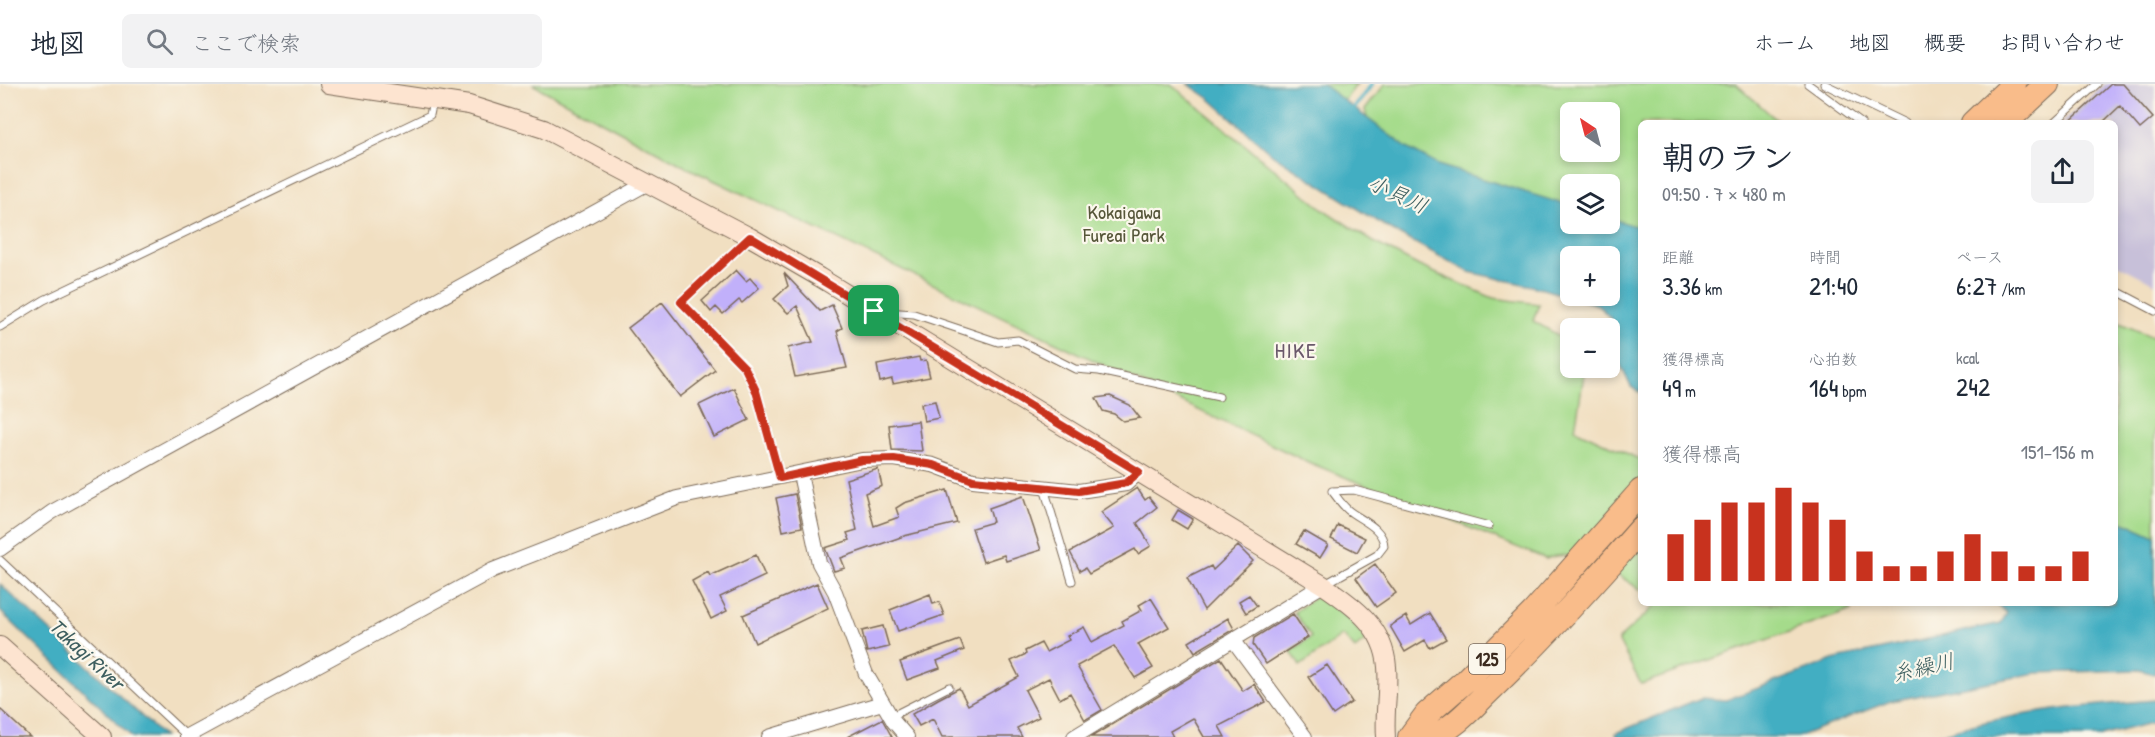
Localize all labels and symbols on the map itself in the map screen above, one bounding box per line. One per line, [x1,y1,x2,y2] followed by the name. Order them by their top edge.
[1560,102,1620,162] north arrow
[1363,168,1433,220] water label: 小貝川
[1082,198,1165,248] park label: Kokaigawa Fureai Park
[848,285,899,336] pin
[1275,335,1317,365] district label: HIKE
[43,612,133,698] water label: Takagi River
[1469,644,1505,674] road number: 125
[1889,646,1957,688] water label: 糸繰川

